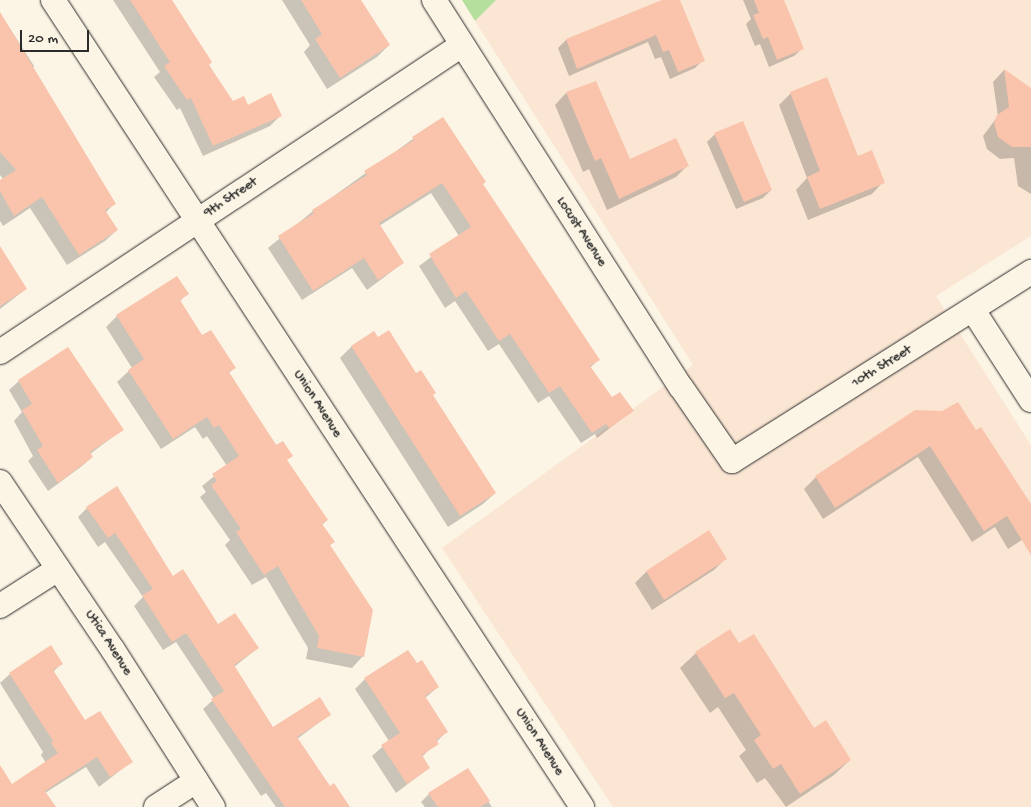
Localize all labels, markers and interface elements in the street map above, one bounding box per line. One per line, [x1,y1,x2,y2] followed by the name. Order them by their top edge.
[22,20,91,52] scale bar
[28,30,58,48] text: 20 m
[201,174,261,222] street label: 9th Street
[552,194,610,270] street label: Locust Avenue
[849,342,915,392] street label: 10th Street
[289,367,345,441] street label: Union Avenue
[81,607,135,679] street label: Utica Avenue
[511,705,567,779] street label: Union Avenue

